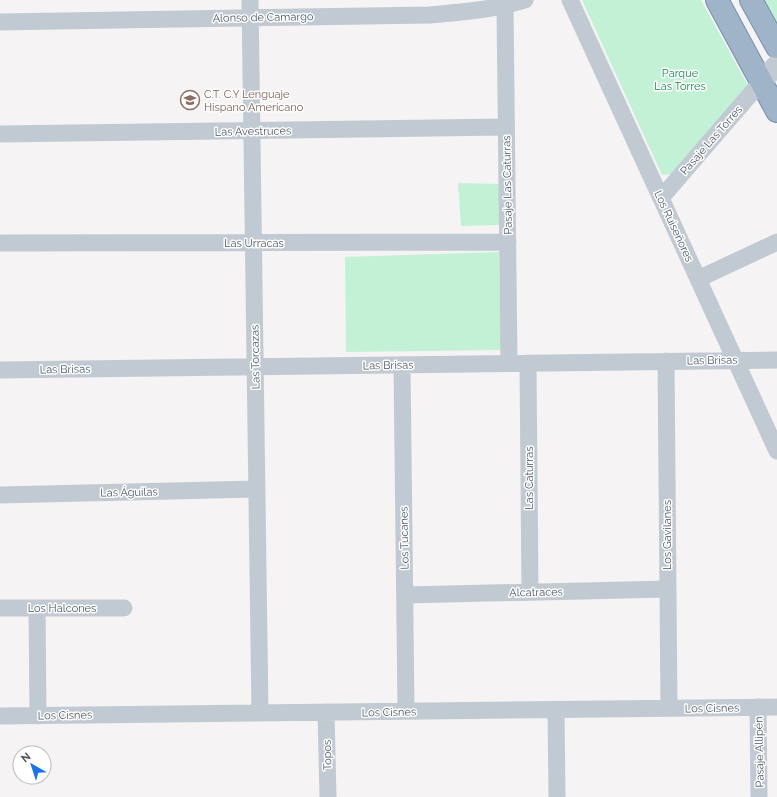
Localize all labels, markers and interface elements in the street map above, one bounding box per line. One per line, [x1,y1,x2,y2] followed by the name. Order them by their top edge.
[212,10,314,25] street label: Alonso de Camargo
[654,67,706,93] park label: Parque Las Torres
[204,88,304,114] place label: C.T. C.Y Lenguaje Hispano Americano
[179,89,201,111] school or university icon: C.T. C.Y Lenguaje Hispano Americano
[678,103,745,178] street label: Pasaje Las Torres
[215,124,291,139] street label: Las Avestruces
[500,135,515,235] street label: Pasaje Las Caturras
[651,188,696,264] street label: Los Ruiseñores
[224,237,284,250] street label: Las Urracas
[248,325,263,389] street label: Las Torcazas
[687,354,737,367] street label: Las Brisas
[363,359,413,372] street label: Las Brisas
[40,363,90,376] street label: Las Brisas
[523,446,536,510] street label: Las Caturras
[100,484,158,500] street label: Las Águilas
[661,500,674,570] street label: Los Gavilanes
[397,506,412,570] street label: Los Tucanes
[509,586,563,599] street label: Alcatraces
[28,602,96,615] street label: Los Halcones
[685,702,739,715] street label: Los Cisnes
[362,706,416,719] street label: Los Cisnes
[38,709,92,722] street label: Los Cisnes
[752,716,767,788] street label: Pasaje Allipén
[321,740,334,770] street label: Topos
[12,745,52,785] north arrow
[19,750,33,765] text: N

